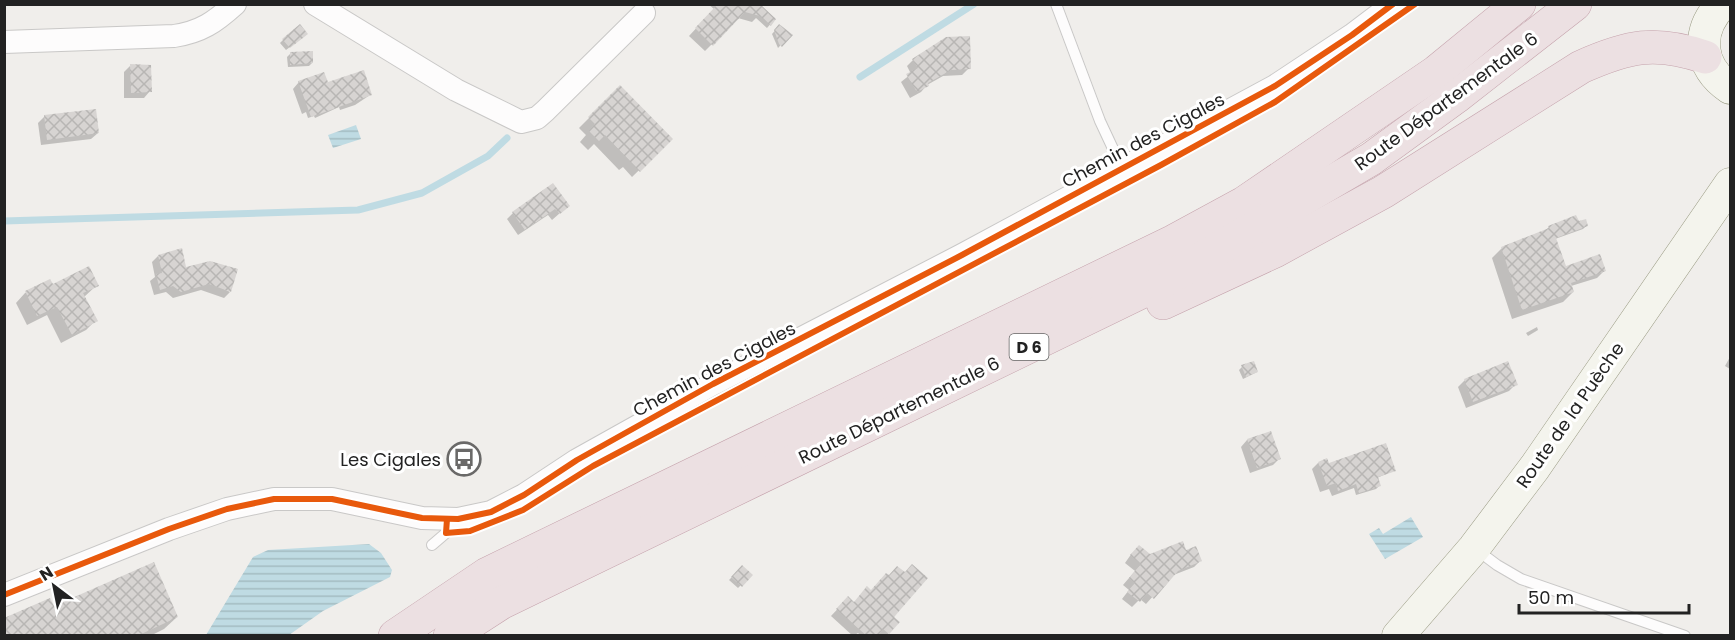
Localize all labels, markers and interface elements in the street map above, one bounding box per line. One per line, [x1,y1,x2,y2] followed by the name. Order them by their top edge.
[1349,26,1543,176] street label: Route Départementale 6
[1057,86,1229,194] street label: Chemin des Cigales
[628,315,800,423] street label: Chemin des Cigales
[1010,334,1048,360] road number: D 6
[1510,337,1630,493] street label: Route de la Puèche
[794,350,1004,470] street label: Route Départementale 6
[446,441,482,477] bus stop icon: Les Cigales
[340,447,441,472] place label: Les Cigales
[24,556,84,616] north arrow
[35,561,58,587] text: N
[1519,577,1688,615] scale bar
[1528,585,1574,610] text: 50 m

